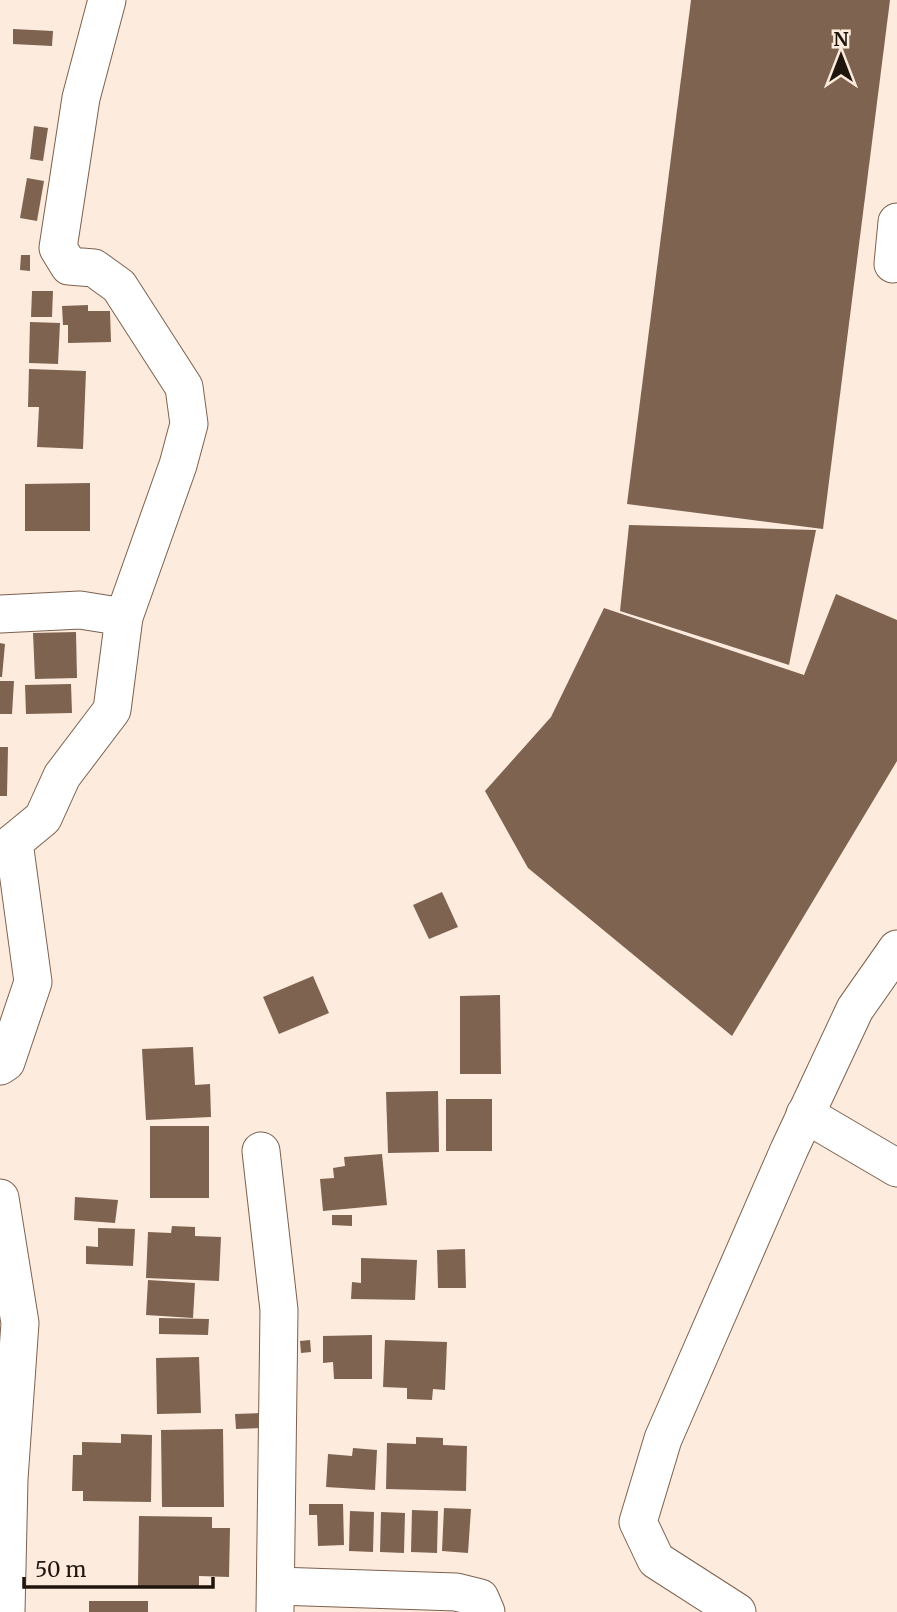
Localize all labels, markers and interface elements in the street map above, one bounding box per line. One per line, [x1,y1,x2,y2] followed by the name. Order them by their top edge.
[806,21,876,91] north arrow
[833,27,849,51] text: N
[24,1546,214,1590] scale bar
[35,1556,86,1583] text: 50 m

